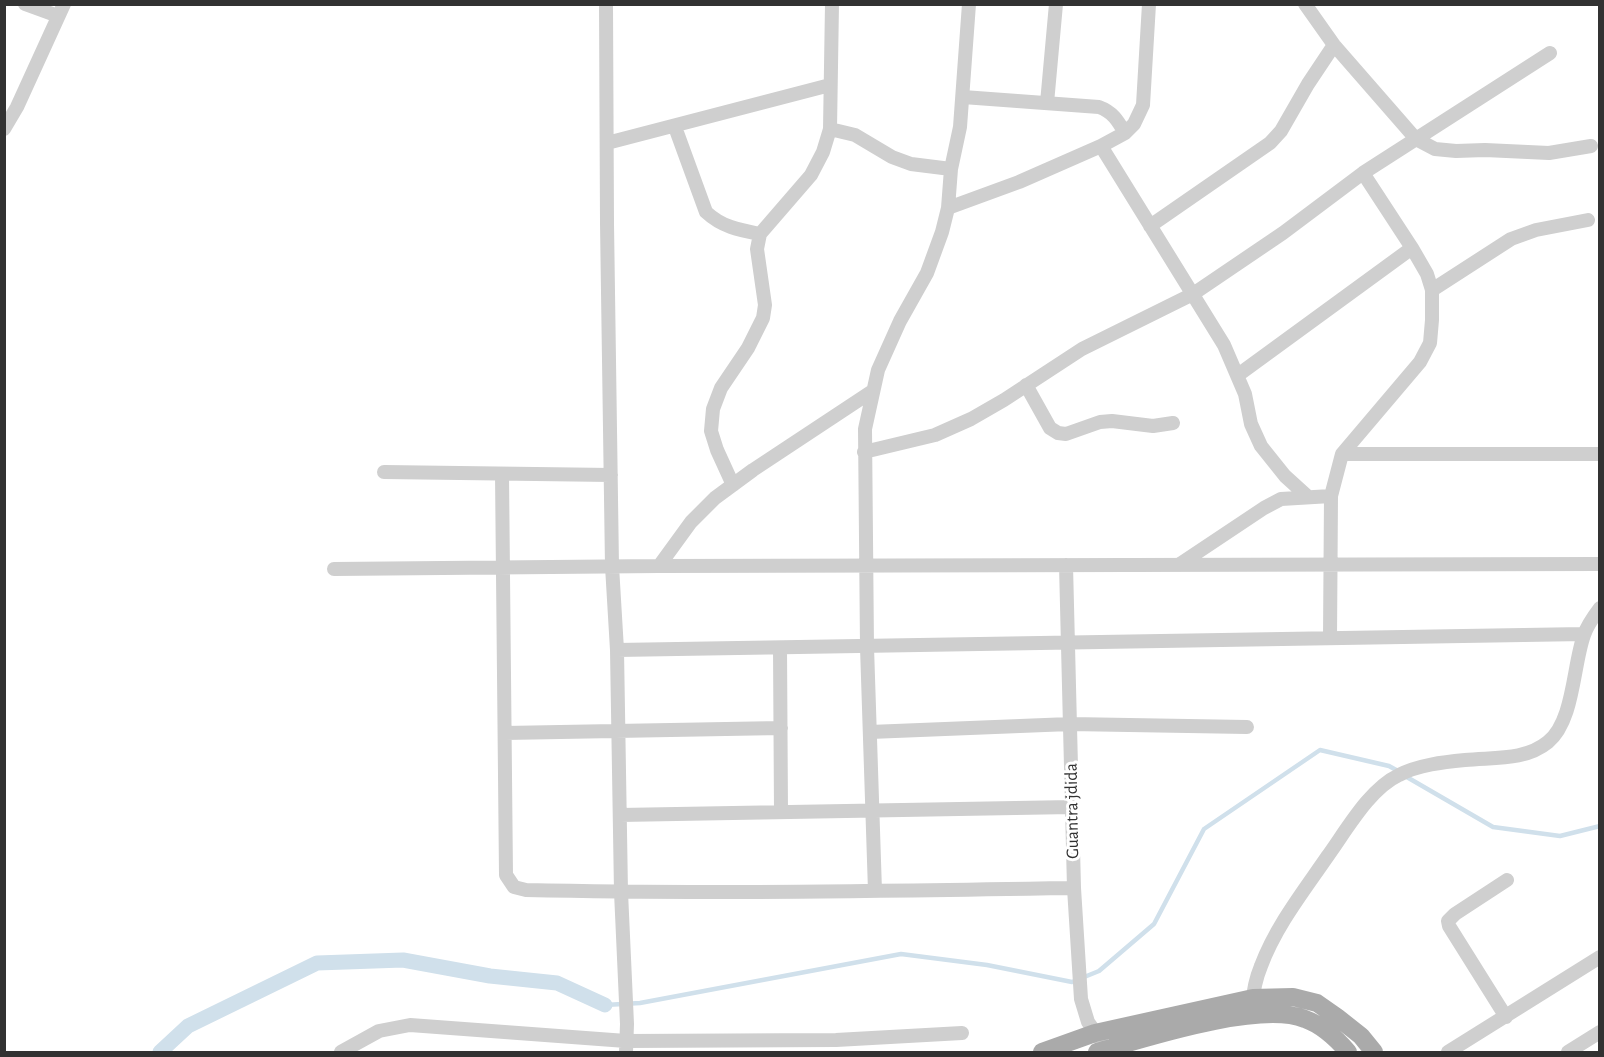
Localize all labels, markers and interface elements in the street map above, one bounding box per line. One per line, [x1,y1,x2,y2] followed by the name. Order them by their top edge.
[1060,763,1084,859] street label: Guantra jdida

